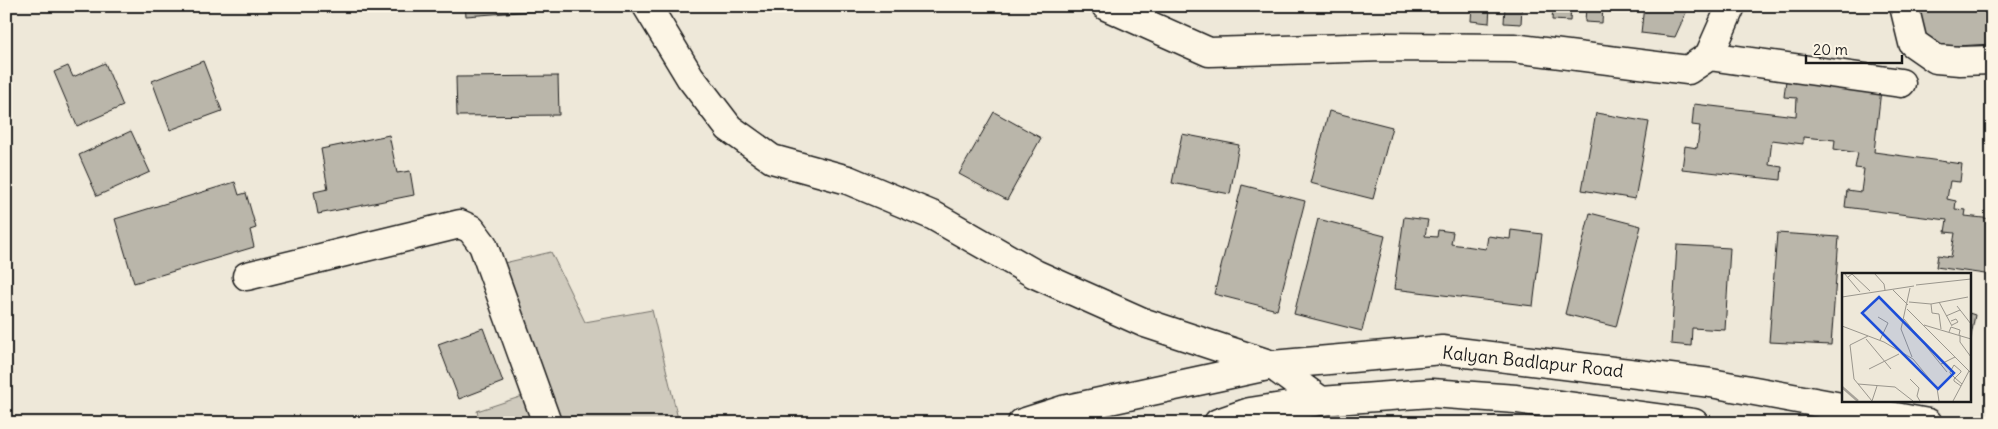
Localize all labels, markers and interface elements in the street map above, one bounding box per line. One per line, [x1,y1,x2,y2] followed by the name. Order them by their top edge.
[1806,32,1902,64] scale bar
[1813,40,1848,59] text: 20 m
[1842,273,1970,402] inset map
[1441,341,1625,382] street label: Kalyan Badlapur Road

